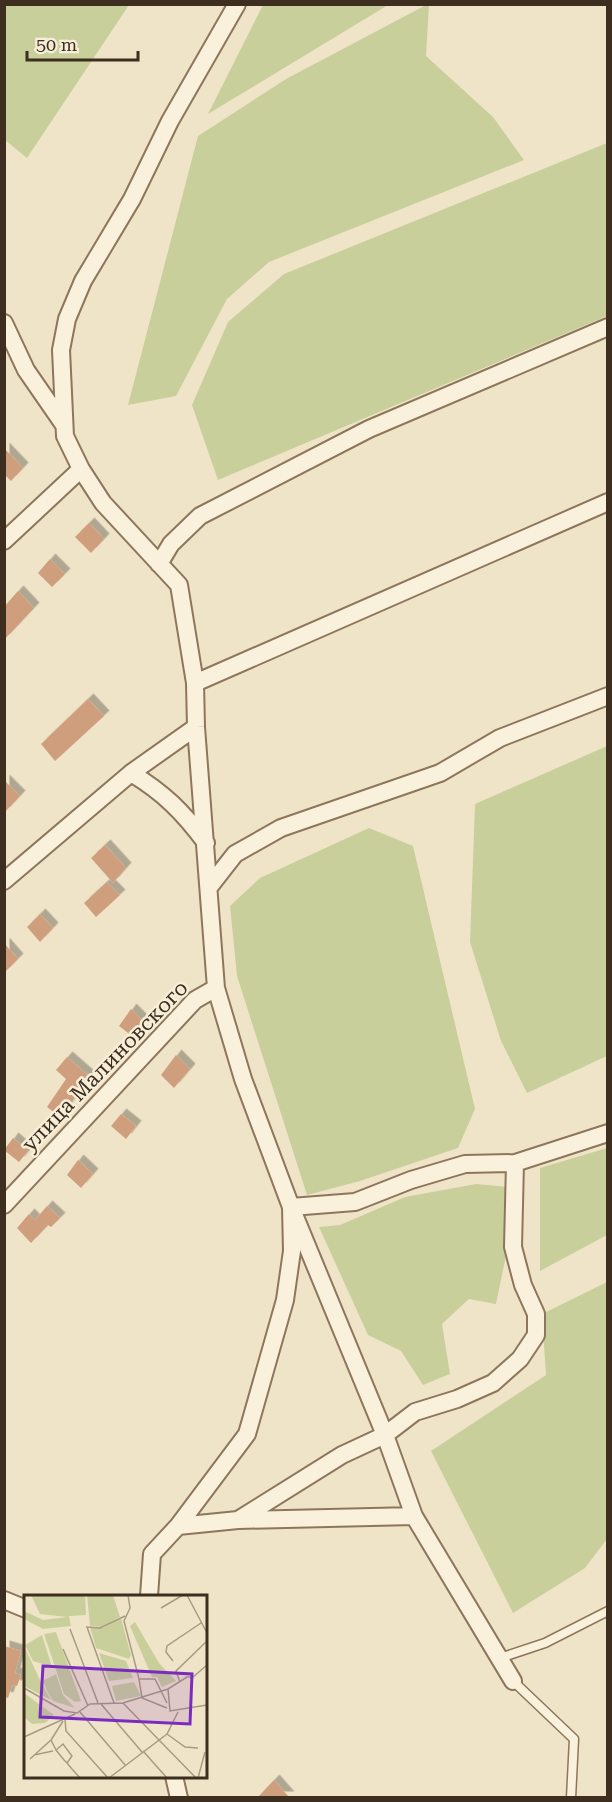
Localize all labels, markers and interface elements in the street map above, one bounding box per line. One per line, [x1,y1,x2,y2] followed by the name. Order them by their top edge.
[27,24,138,62] scale bar
[36,34,77,55] text: 50 m
[17,976,193,1156] street label: улица Малиновского
[24,1595,207,1778] inset map

